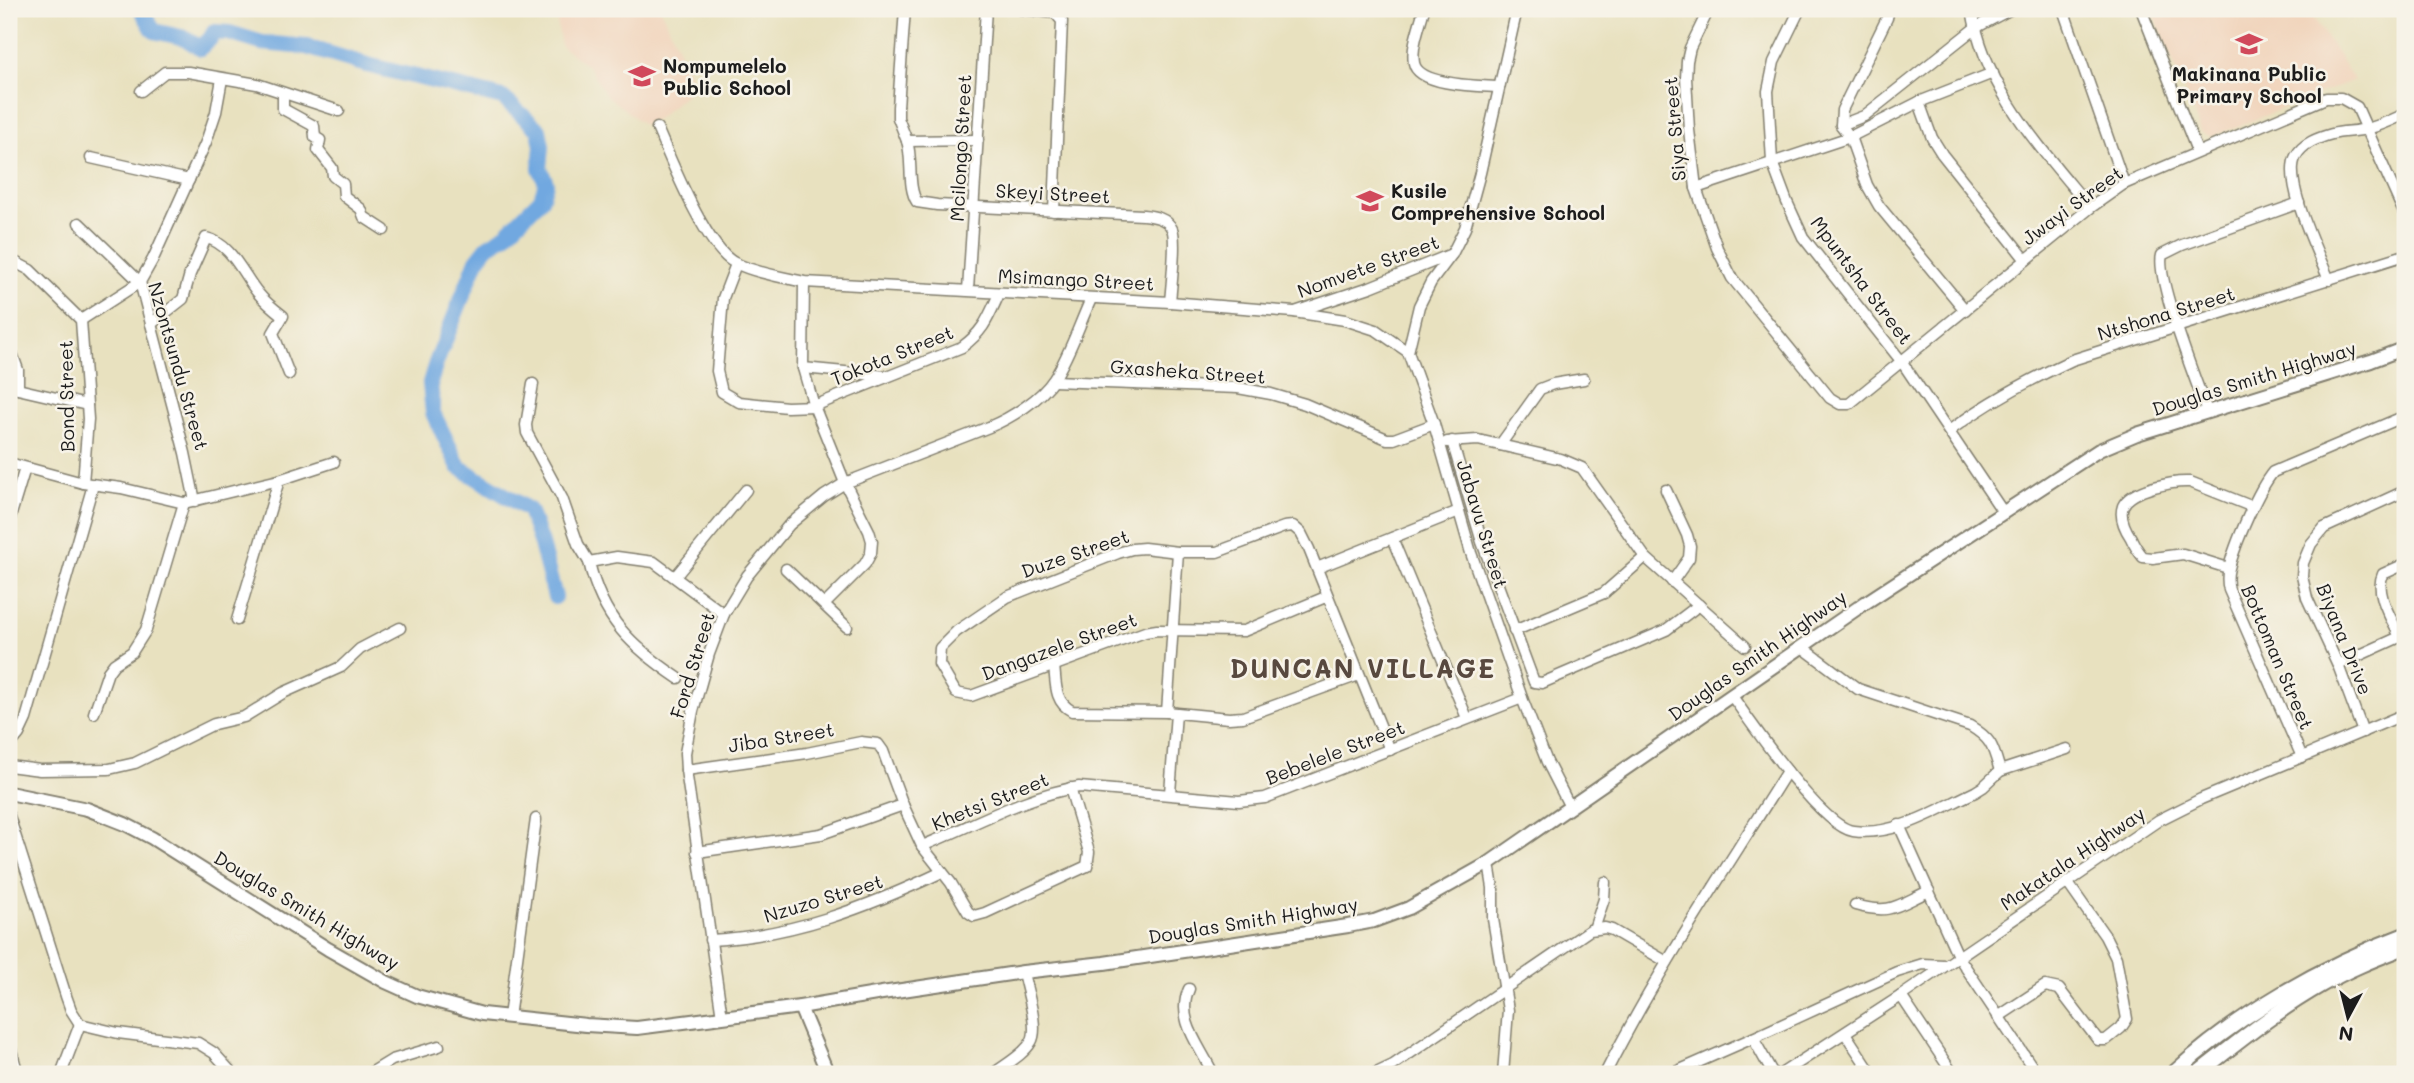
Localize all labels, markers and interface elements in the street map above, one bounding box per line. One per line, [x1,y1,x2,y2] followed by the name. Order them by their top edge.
[2234,29,2264,59] school or university icon: Makinana Public Primary School
[663,53,791,100] place label: Nompumelelo Public School
[627,61,657,91] school or university icon: Nompumelelo Public School
[2172,61,2326,108] place label: Makinana Public Primary School
[944,74,976,222] street label: Mcilongo Street
[1657,76,1691,182] street label: Siya Street
[2016,160,2128,250] street label: Jwayi Street
[995,178,1111,208] street label: Skeyi Street
[1391,178,1605,225] place label: Kusile Comprehensive School
[1355,186,1385,216] school or university icon: Kusile Comprehensive School
[1806,211,1918,349] street label: Mpuntsha Street
[1294,229,1442,303] street label: Nomvete Street
[997,262,1155,296] street label: Msimango Street
[143,279,215,453] street label: Nzontsundu Street
[2094,280,2238,346] street label: Ntshona Street
[827,319,957,391] street label: Tokota Street
[2149,335,2359,421] street label: Douglas Smith Highway
[53,340,79,452] street label: Bond Street
[1109,353,1267,389] street label: Gxasheka Street
[1452,457,1514,591] street label: Jabavu Street
[1018,523,1132,583] street label: Duze Street
[2311,580,2379,698] street label: Biyana Drive
[2236,581,2320,733] street label: Bottoman Street
[1663,584,1851,726] street label: Douglas Smith Highway
[978,606,1140,686] street label: Dangazele Street
[664,609,720,721] street label: Ford Street
[1230,651,1496,685] district label: DUNCAN VILLAGE
[1262,714,1408,790] street label: Bebelele Street
[726,716,836,758] street label: Jiba Street
[928,766,1052,836] street label: Khetsi Street
[1995,800,2149,916] street label: Makatala Highway
[210,845,404,975] street label: Douglas Smith Highway
[760,868,886,928] street label: Nzuzo Street
[1146,891,1360,949] street label: Douglas Smith Highway
[2312,982,2382,1052] north arrow
[2337,1021,2355,1048] text: N

